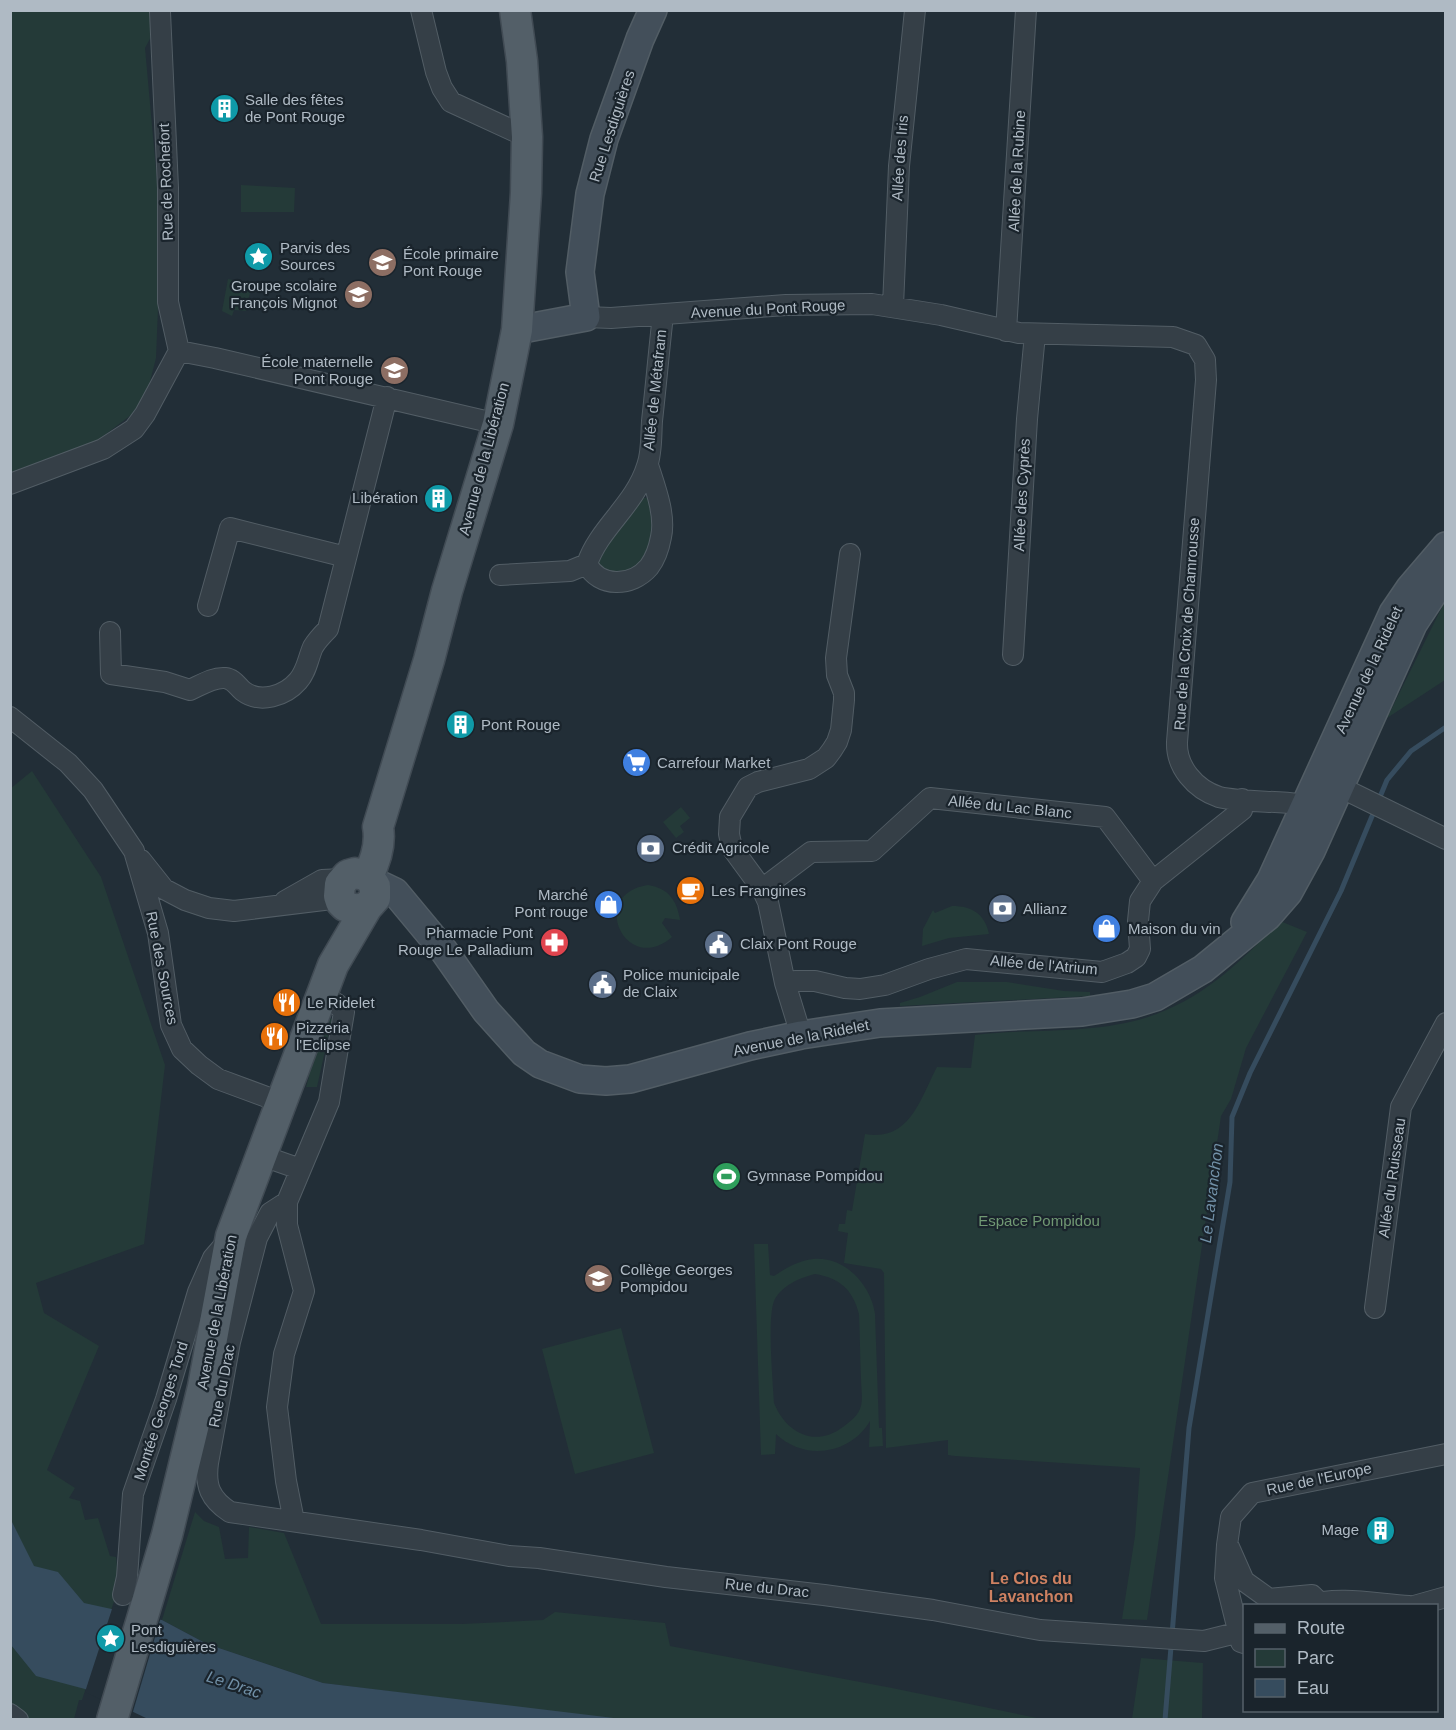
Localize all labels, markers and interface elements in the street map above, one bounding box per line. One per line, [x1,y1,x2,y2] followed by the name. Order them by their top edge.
[585,68,638,184] street label: Rue Lesdiguières
[245,91,345,125] place label: Salle des fêtes de Pont Rouge
[208,93,240,125] building icon: Salle des fêtes de Pont Rouge
[1005,110,1028,232] street label: Allée de la Rubine
[888,115,911,201] street label: Allée des Iris
[155,122,176,241] street label: Rue de Rochefort
[280,239,350,273] place label: Parvis des Sources
[243,241,275,273] place icon: Parvis des Sources
[403,245,499,279] place label: École primaire Pont Rouge
[366,247,398,279] school or university icon: École primaire Pont Rouge
[230,277,338,311] place label: Groupe scolaire François Mignot
[342,279,374,311] school or university icon: Groupe scolaire François Mignot
[690,296,846,321] street label: Avenue du Pont Rouge
[640,329,669,451] street label: Allée de Métafram
[261,353,373,387] place label: École maternelle Pont Rouge
[378,355,410,387] school or university icon: École maternelle Pont Rouge
[455,381,512,537] street label: Avenue de la Libération
[1010,438,1033,552] street label: Allée des Cyprès
[423,482,455,514] building icon: Libération
[352,489,418,506] place label: Libération
[1171,517,1202,731] street label: Rue de la Croix de Chamrousse
[1332,603,1406,736] street label: Avenue de la Ridelet
[444,709,476,741] building icon: Pont Rouge
[481,716,560,733] place label: Pont Rouge
[620,747,652,779] supermarket icon: Carrefour Market
[657,754,771,771] place label: Carrefour Market
[947,792,1073,822] street label: Allée du Lac Blanc
[635,832,667,864] bank icon: Crédit Agricole
[672,839,770,856] place label: Crédit Agricole
[674,875,706,907] cafe icon: Les Frangines
[711,882,806,899] place label: Les Frangines
[515,886,588,920] place label: Marché Pont rouge
[593,888,625,920] shop icon: Marché Pont rouge
[986,893,1018,925] bank icon: Allianz
[1023,900,1067,917] place label: Allianz
[143,910,182,1026] street label: Rue des Sources
[1091,913,1123,945] shop icon: Maison du vin
[1128,920,1221,937] place label: Maison du vin
[398,924,534,958] place label: Pharmacie Pont Rouge Le Palladium
[538,926,570,958] pharmacy icon: Pharmacie Pont Rouge Le Palladium
[703,928,735,960] public building icon: Claix Pont Rouge
[740,935,857,952] place label: Claix Pont Rouge
[990,951,1099,978] street label: Allée de l'Atrium
[623,966,740,1000] place label: Police municipale de Claix
[586,968,618,1000] public building icon: Police municipale de Claix
[270,987,302,1019] restaurant icon: Le Ridelet
[307,994,375,1011] place label: Le Ridelet
[731,1016,871,1059] street label: Avenue de la Ridelet
[296,1019,351,1053] place label: Pizzeria l'Eclipse
[259,1021,291,1053] restaurant icon: Pizzeria l'Eclipse
[1375,1117,1408,1239] street label: Allée du Ruisseau
[1197,1142,1226,1244] water label: Le Lavanchon
[710,1160,742,1192] sports icon: Gymnase Pompidou
[747,1167,883,1184] place label: Gymnase Pompidou
[978,1212,1100,1229] park label: Espace Pompidou
[193,1233,240,1391] street label: Avenue de la Libération
[620,1261,733,1295] place label: Collège Georges Pompidou
[583,1263,615,1295] school or university icon: Collège Georges Pompidou
[130,1339,191,1482] street label: Montée Georges Tord
[205,1342,238,1429] street label: Rue du Drac
[1265,1459,1373,1498] street label: Rue de l'Europe
[1364,1514,1396,1546] building icon: Mage
[1321,1521,1359,1538] place label: Mage
[989,1570,1073,1605] district label: Le Clos du Lavanchon
[724,1575,810,1600] street label: Rue du Drac
[1243,1604,1438,1712] legend
[1297,1618,1345,1638] text: Route
[131,1621,216,1655] place label: Pont Lesdiguières
[94,1623,126,1655] place icon: Pont Lesdiguières
[1297,1648,1334,1668] text: Parc
[205,1668,263,1701] water label: Le Drac
[1297,1678,1329,1698] text: Eau

